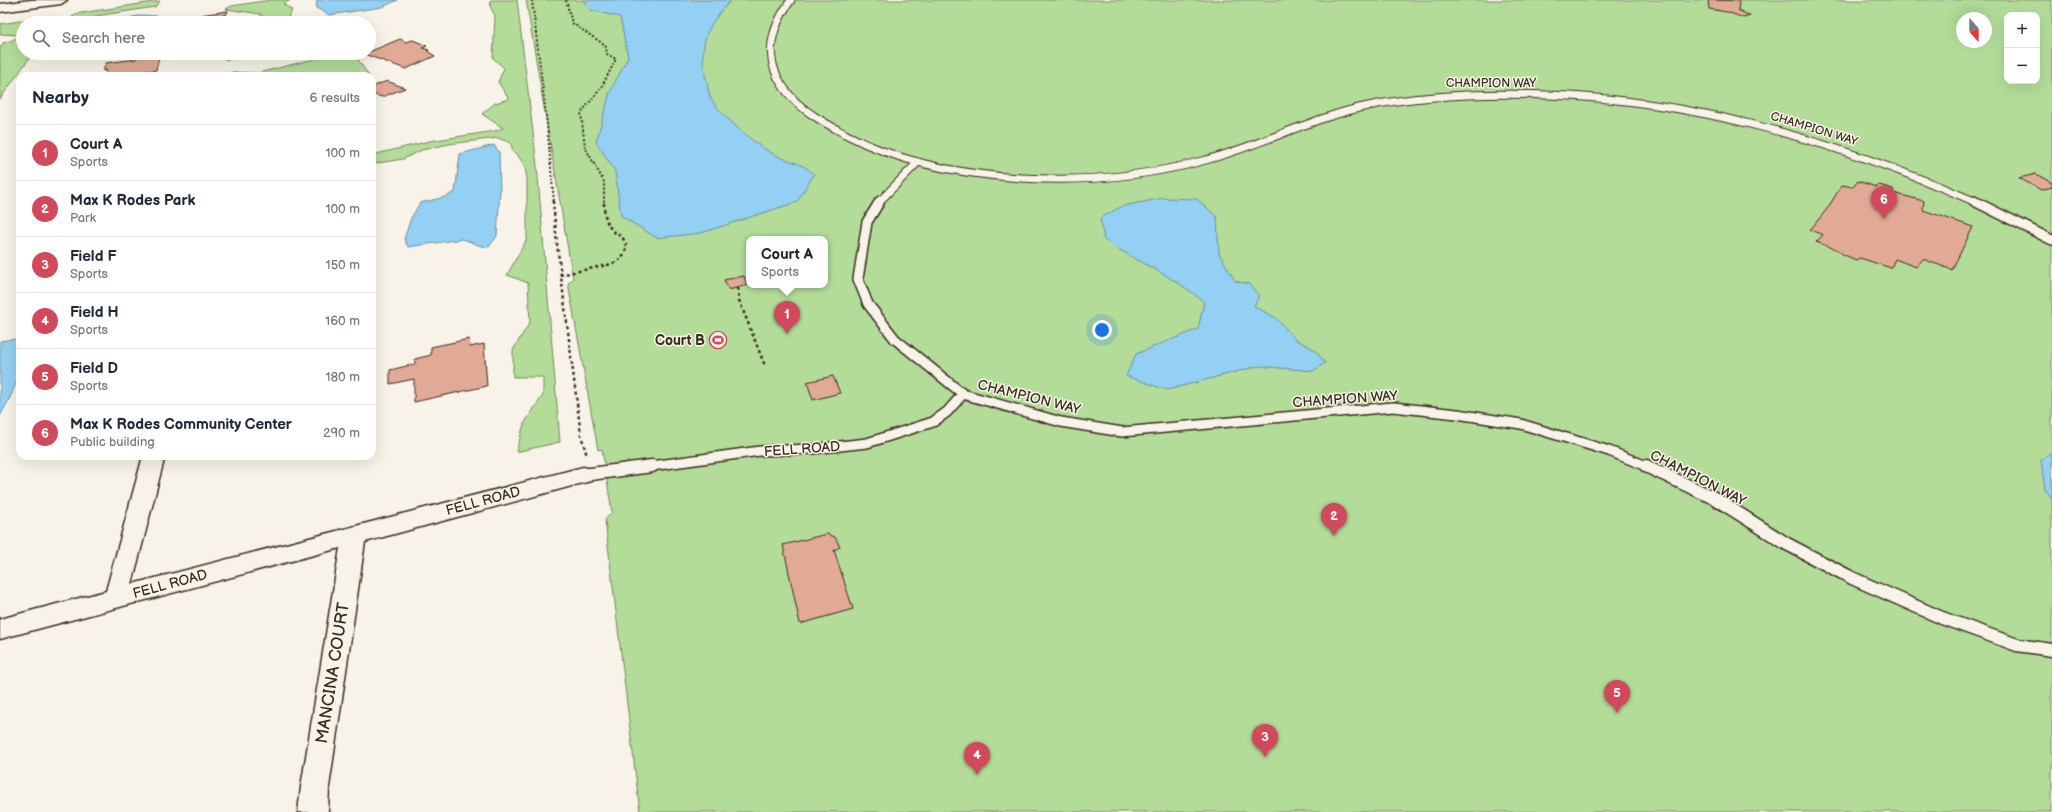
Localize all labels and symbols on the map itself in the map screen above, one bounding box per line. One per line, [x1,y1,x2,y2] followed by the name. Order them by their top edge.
[1956,12,1992,48] north arrow
[1446,76,1537,91] street label: CHAMPION WAY
[1769,109,1860,150] street label: CHAMPION WAY
[1871,186,1897,219] pin: 6
[774,301,800,334] pin: 1
[1092,320,1112,340] your location
[708,330,728,350] sports icon: Court B
[655,332,705,349] place label: Court B
[976,376,1083,418] street label: CHAMPION WAY
[1292,387,1399,411] street label: CHAMPION WAY
[763,438,841,460] street label: FELL ROAD
[1647,446,1750,510] street label: CHAMPION WAY
[444,483,522,519] street label: FELL ROAD
[1321,503,1347,536] pin: 2
[131,566,209,602] street label: FELL ROAD
[312,600,354,745] street label: MANCINA COURT
[1604,680,1630,713] pin: 5
[1252,724,1278,757] pin: 3
[964,742,990,775] pin: 4

